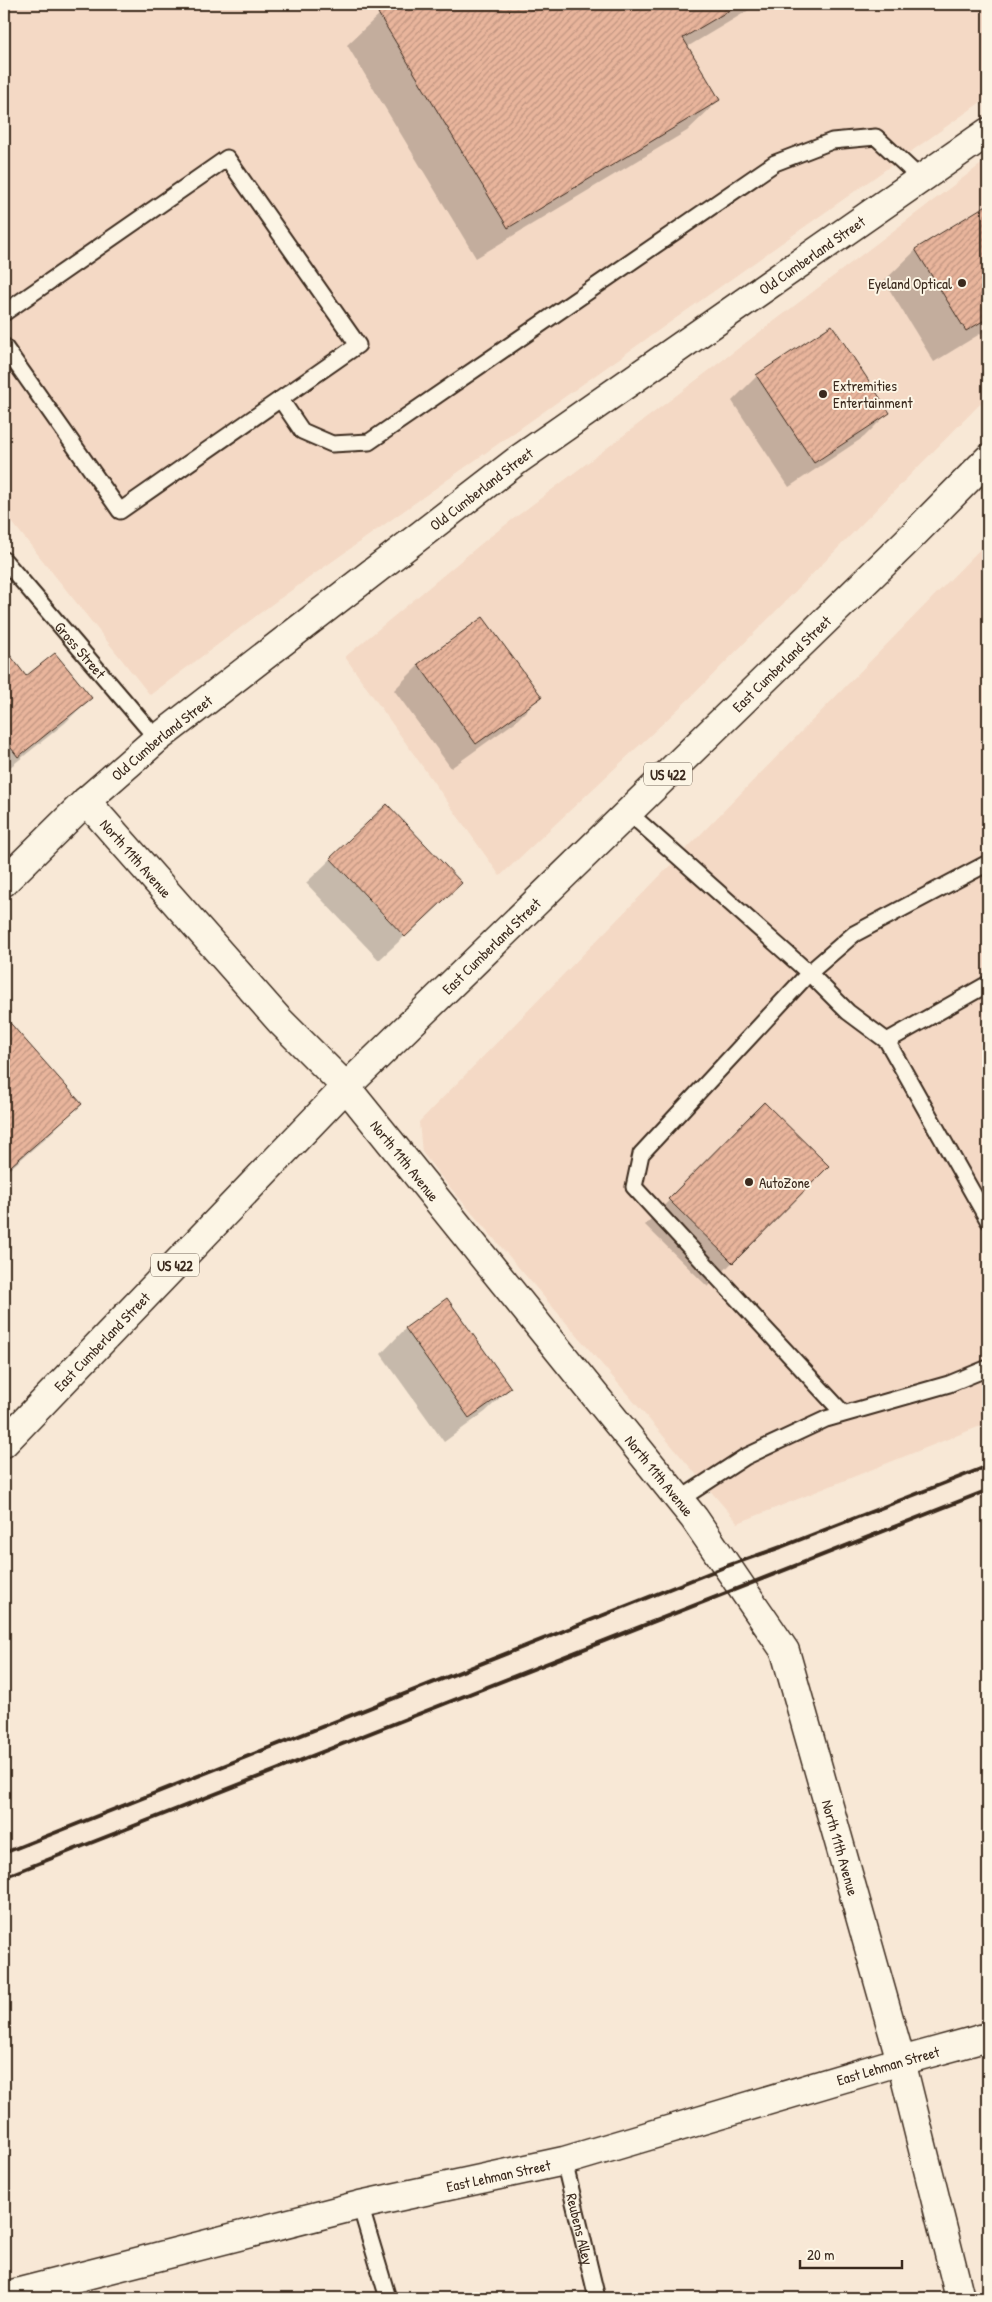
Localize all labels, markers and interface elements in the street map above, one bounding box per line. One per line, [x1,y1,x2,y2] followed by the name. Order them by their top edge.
[754,210,870,299] street label: Old Cumberland Street
[868,273,952,294] place label: Eyeland Optical
[956,277,968,289] marker: Eyeland Optical
[833,375,913,413] place label: Extremities Entertainment
[817,388,829,400] marker: Extremities Entertainment
[425,442,537,535] street label: Old Cumberland Street
[727,610,836,716] street label: East Cumberland Street
[50,617,112,683] street label: Gross Street
[106,689,217,785] street label: Old Cumberland Street
[644,762,692,786] road number: US 422
[96,814,177,902] street label: North 11th Avenue
[437,892,546,999] street label: East Cumberland Street
[366,1115,444,1205] street label: North 11th Avenue
[759,1172,810,1193] place label: AutoZone
[743,1176,755,1188] marker: AutoZone
[151,1254,199,1276] road number: US 422
[49,1286,155,1396] street label: East Cumberland Street
[621,1431,699,1521] street label: North 11th Avenue
[817,1797,864,1898] street label: North 11th Avenue
[834,2040,943,2090] street label: East Lehman Street
[444,2154,553,2197] street label: East Lehman Street
[562,2191,599,2267] street label: Reubens Alley
[800,2237,902,2269] scale bar
[807,2244,834,2265] text: 20 m

